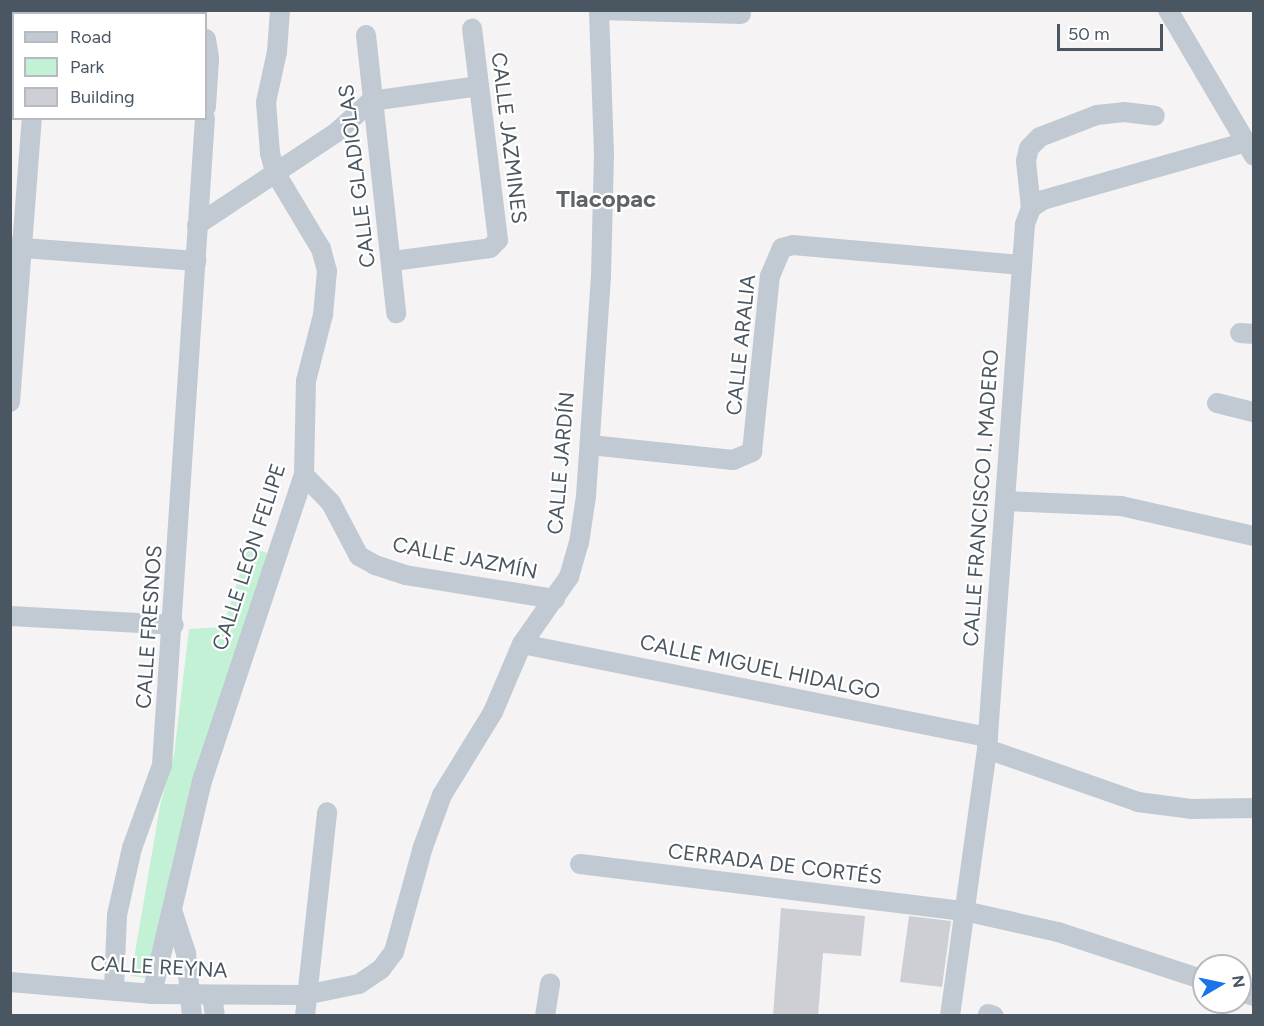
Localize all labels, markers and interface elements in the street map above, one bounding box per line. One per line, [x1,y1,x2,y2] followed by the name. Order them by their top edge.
[12,12,207,120] legend
[1060,12,1166,50] scale bar
[1068,23,1110,45] text: 50 m
[70,26,111,48] text: Road
[486,51,532,225] street label: CALLE JAZMINES
[70,56,104,78] text: Park
[333,83,381,269] street label: CALLE GLADIOLAS
[70,86,135,108] text: Building
[556,185,656,213] district label: Tlacopac
[721,273,761,417] street label: CALLE ARALIA
[958,349,1004,647] street label: CALLE FRANCISCO I. MADERO
[542,390,580,536] street label: CALLE JARDÍN
[207,460,291,654] street label: CALLE LEÓN FELIPE
[390,532,540,584] street label: CALLE JAZMÍN
[131,544,167,710] street label: CALLE FRESNOS
[638,629,882,705] street label: CALLE MIGUEL HIDALGO
[667,838,883,890] street label: CERRADA DE CORTÉS
[90,951,228,983] street label: CALLE REYNA
[1192,954,1252,1014] north arrow
[1228,974,1249,989] text: N

